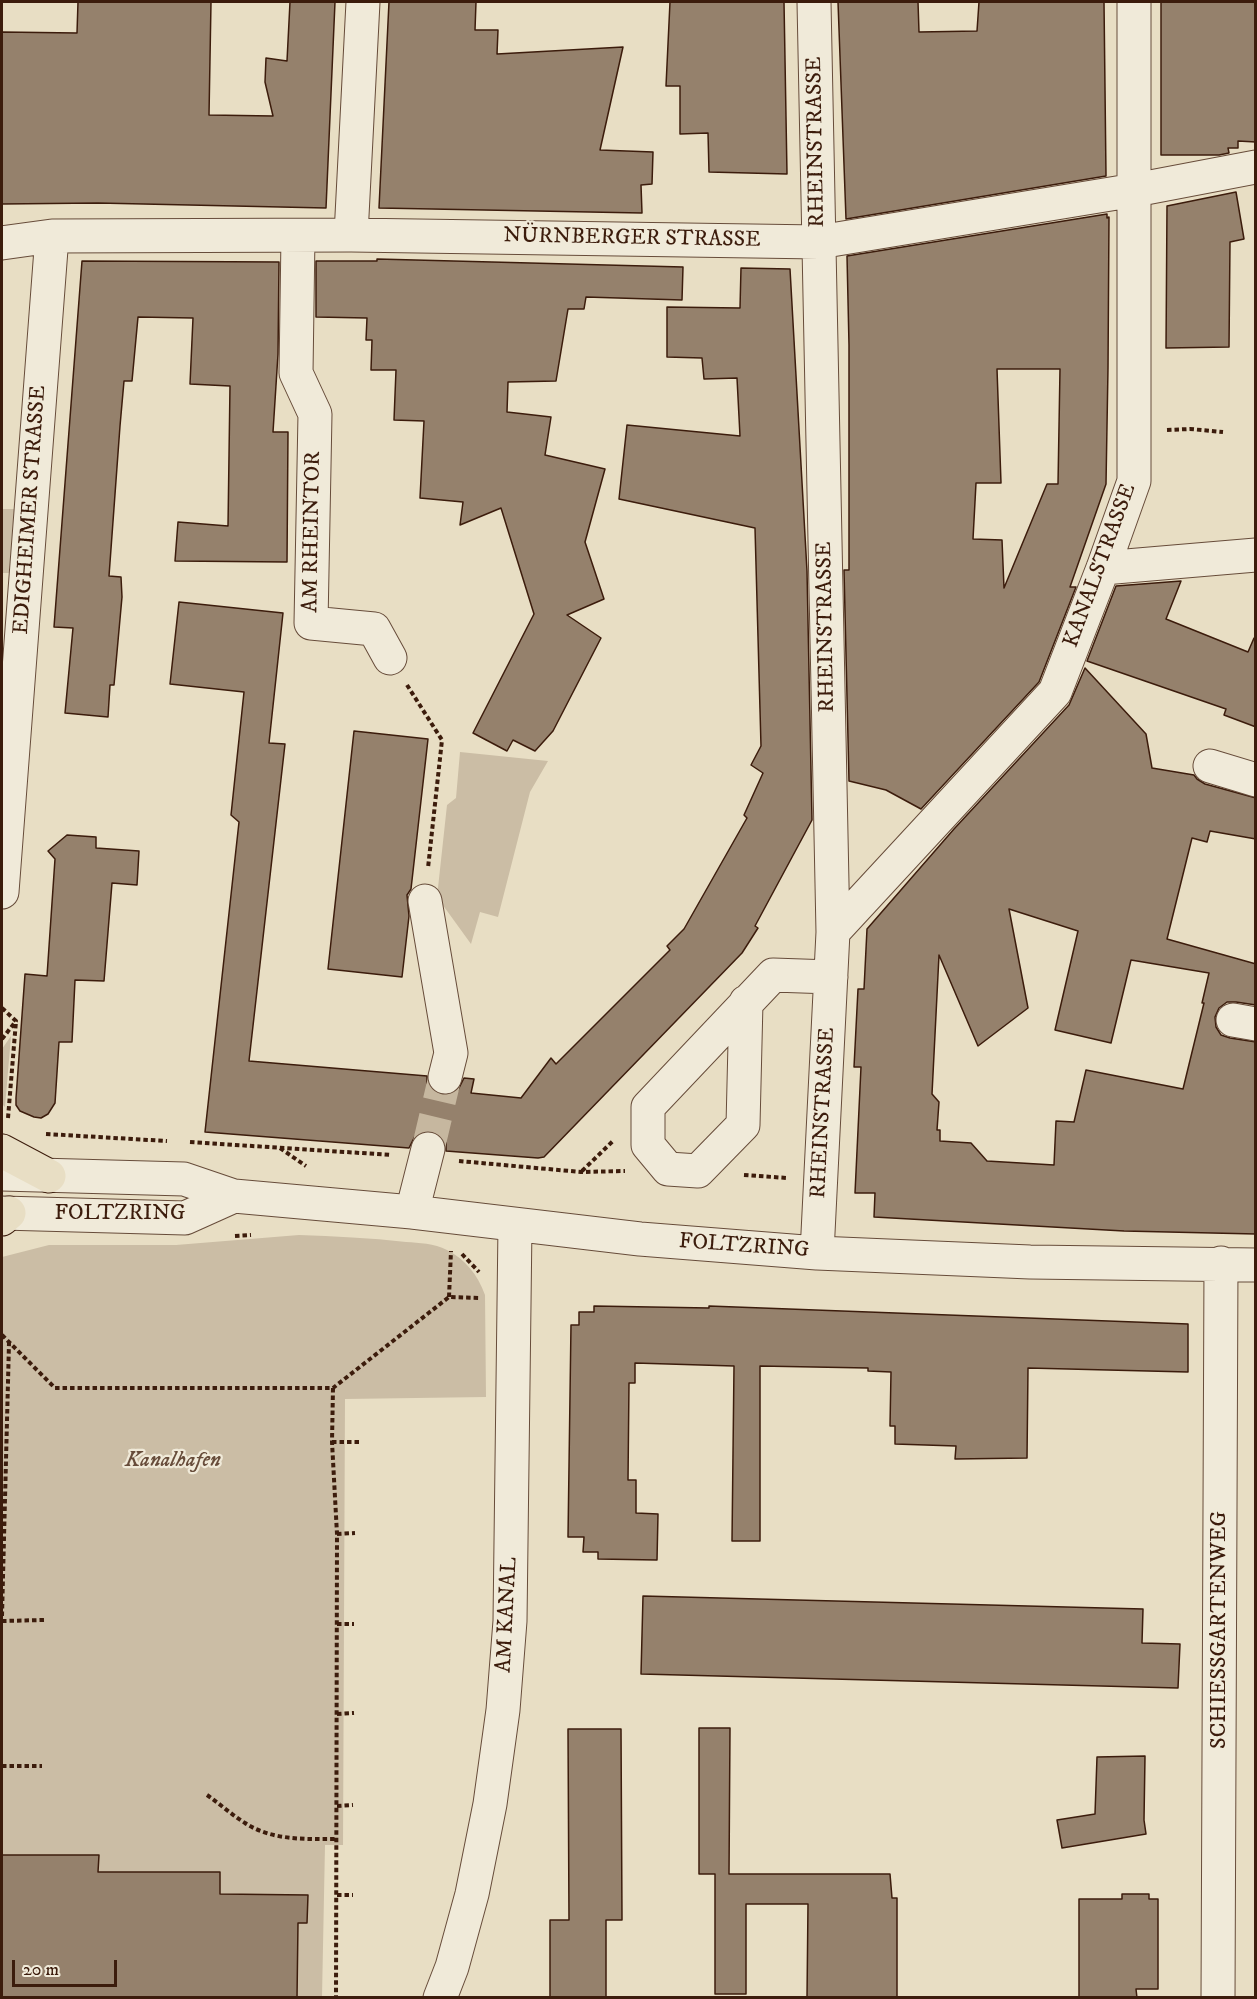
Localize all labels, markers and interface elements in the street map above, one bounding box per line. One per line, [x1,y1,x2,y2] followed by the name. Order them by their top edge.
[802,56,832,228] street label: RHEINSTRASSE
[503,224,761,254] street label: NÜRNBERGER STRASSE
[9,385,53,635] street label: EDIGHEIMER STRASSE
[298,451,328,613] street label: AM RHEINTOR
[1059,480,1143,652] street label: KANALSTRASSE
[812,541,842,713] street label: RHEINSTRASSE
[806,1027,842,1199] street label: RHEINSTRASSE
[55,1201,185,1227] street label: FOLTZRING
[678,1229,810,1265] street label: FOLTZRING
[125,1448,221,1474] park label: Kanalhafen
[1207,1511,1233,1749] street label: SCHIESSGARTENWEG
[492,1557,524,1673] street label: AM KANAL
[15,1948,120,1986] scale bar
[23,1959,59,1981] text: 20 m

